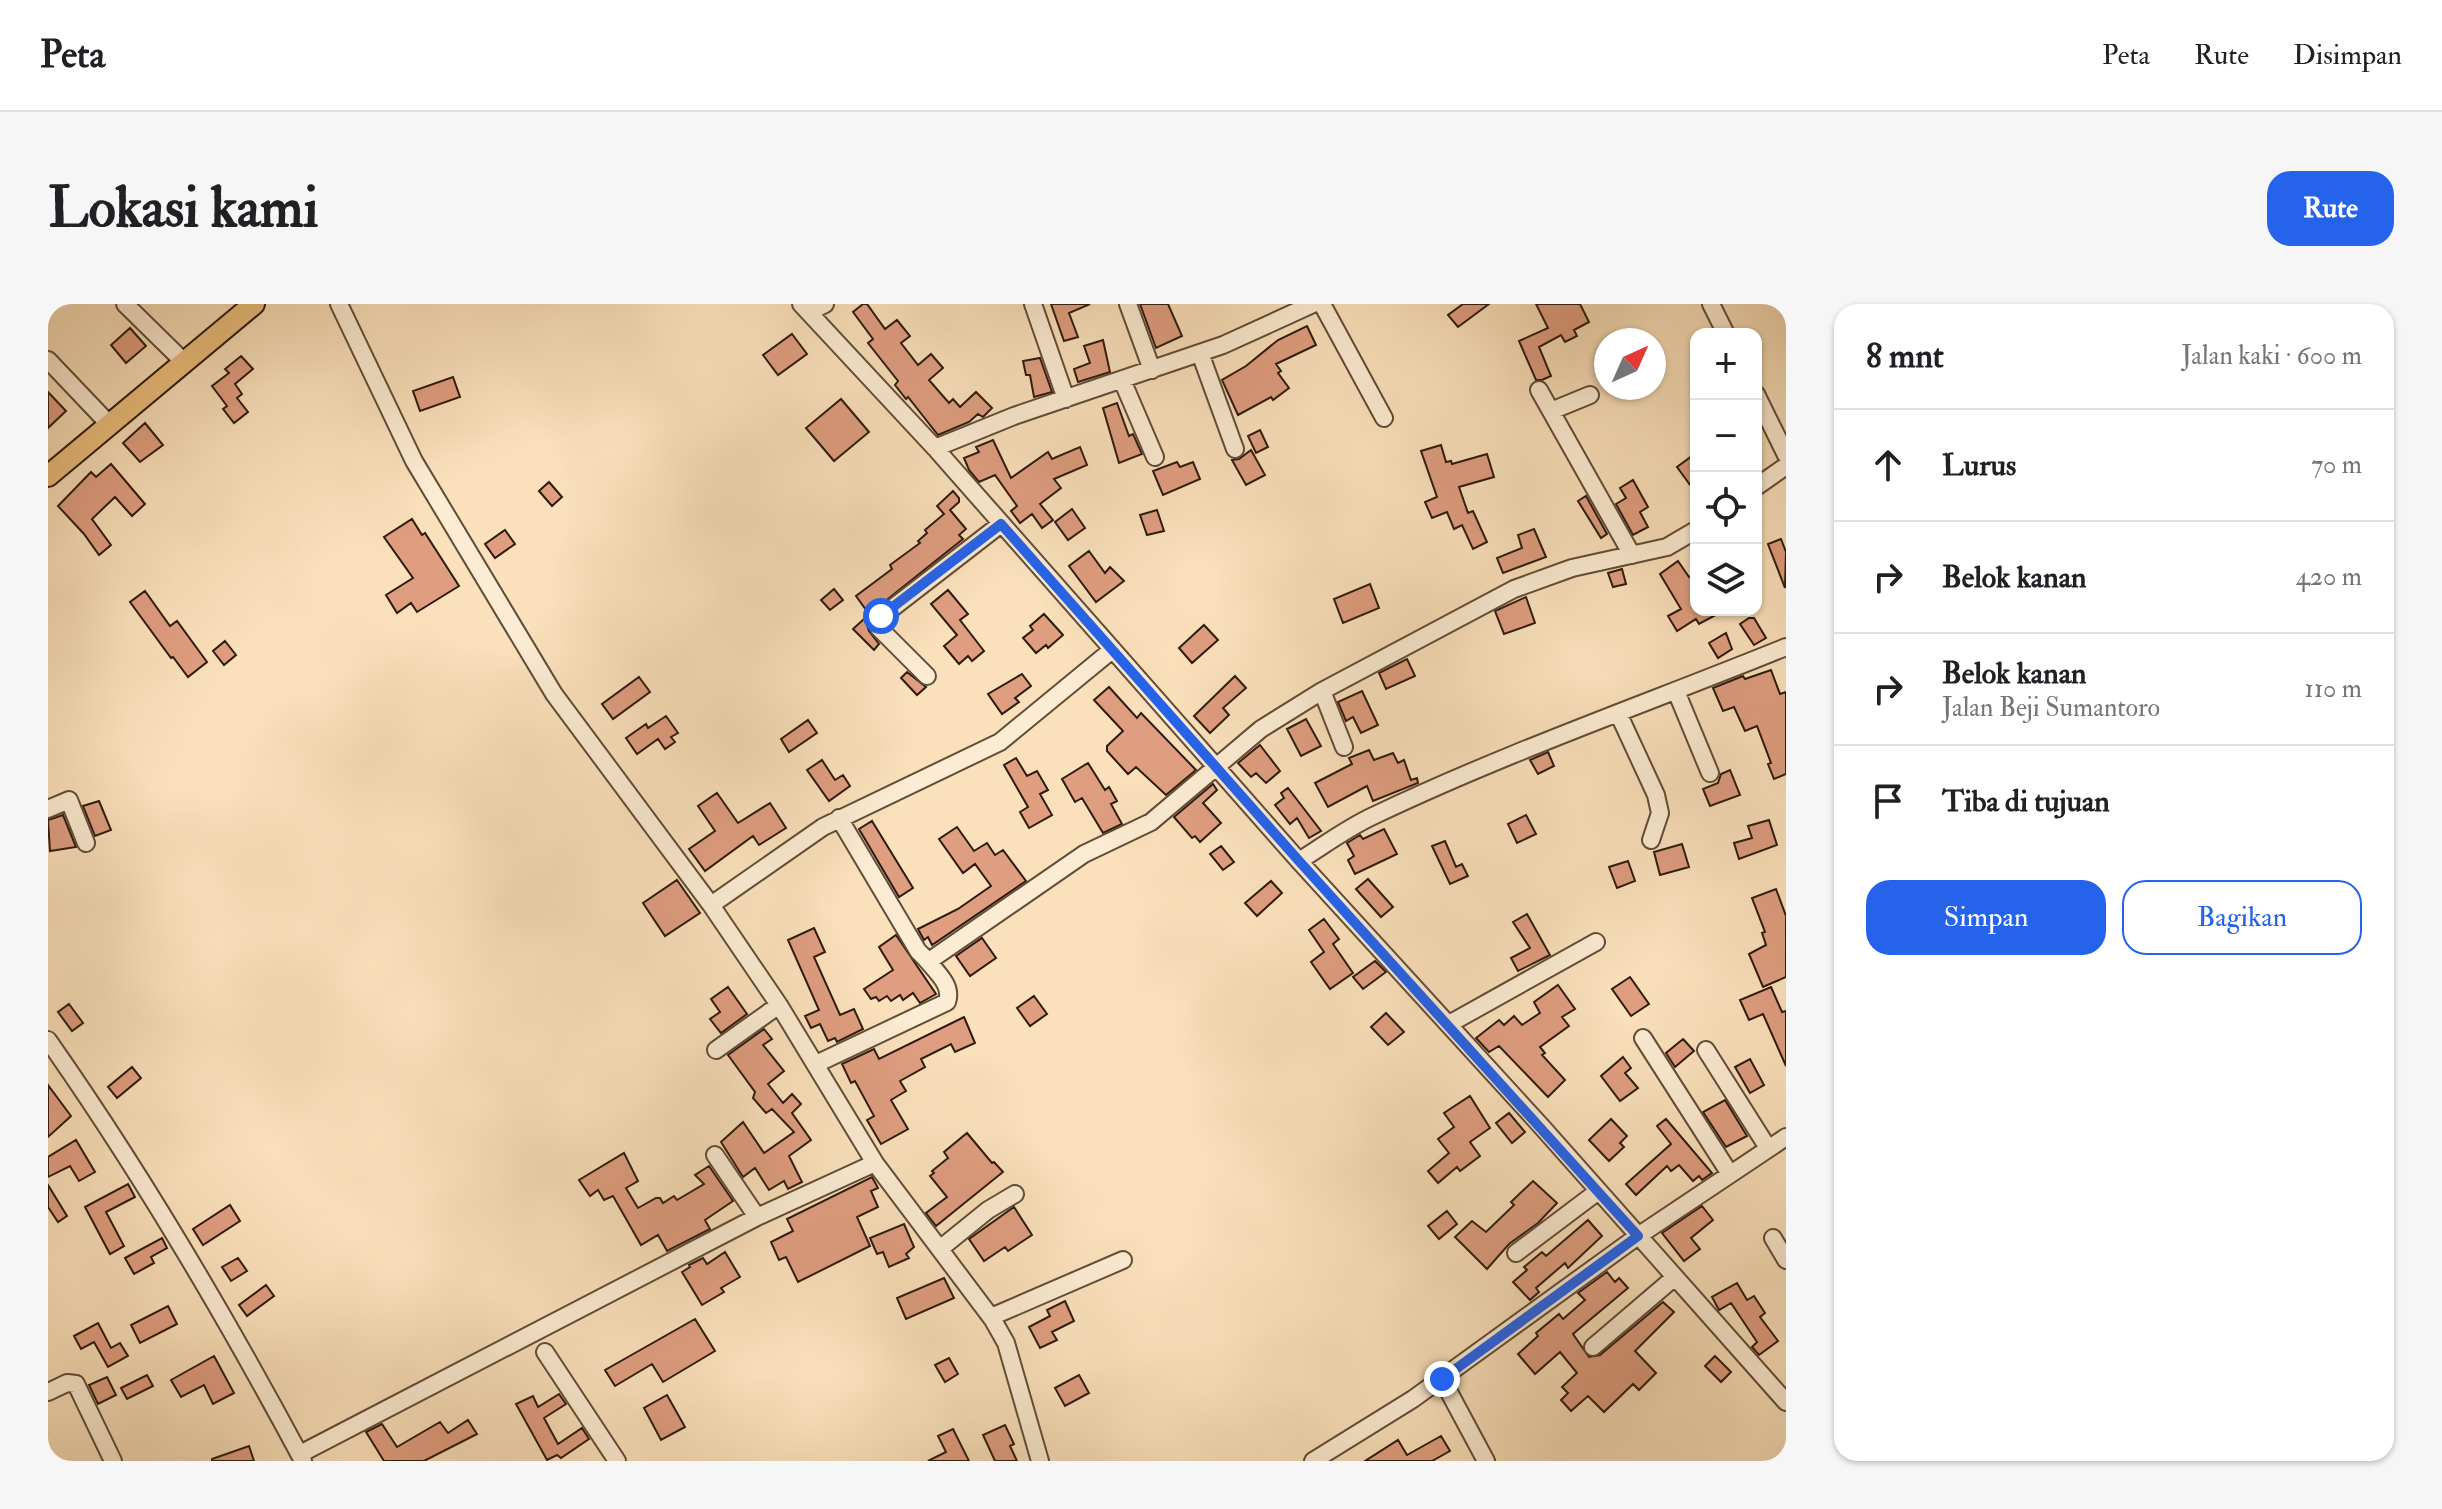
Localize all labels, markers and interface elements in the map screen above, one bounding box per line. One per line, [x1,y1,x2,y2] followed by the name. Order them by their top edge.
[40,31,105,79] text: Peta
[2102,38,2150,73] text: Peta
[2194,38,2249,73] text: Rute
[2293,38,2402,73] text: Disimpan
[2267,171,2394,246] button: Rute
[48,173,318,244] text: Lokasi kami
[1594,328,1666,400] north arrow
[1690,328,1762,616] map controls
[1690,328,1762,400] button: +
[1866,335,1944,378] text: 8 mnt
[2181,340,2362,372] text: Jalan kaki · 600 m
[1690,400,1762,472] button: −
[1866,443,1910,487] icon: ahead
[1942,447,2016,484] text: Lurus
[2311,449,2362,481] text: 70 m
[1690,472,1762,544] button: locate
[1690,544,1762,616] button: layers
[1866,555,1910,599] icon: right
[1942,559,2086,596] text: Belok kanan
[2296,561,2362,593] text: 420 m
[863,598,899,634] route start
[1942,655,2086,692] text: Belok kanan
[1866,667,1910,711] icon: right
[2305,673,2362,705] text: 110 m
[1942,692,2160,724] text: Jalan Beji Sumantoro
[1866,779,1910,823] icon: arrive
[1942,783,2110,820] text: Tiba di tujuan
[1866,880,2106,955] button: Simpan
[2122,880,2362,955] button: Bagikan
[1424,1361,1460,1397] route end

